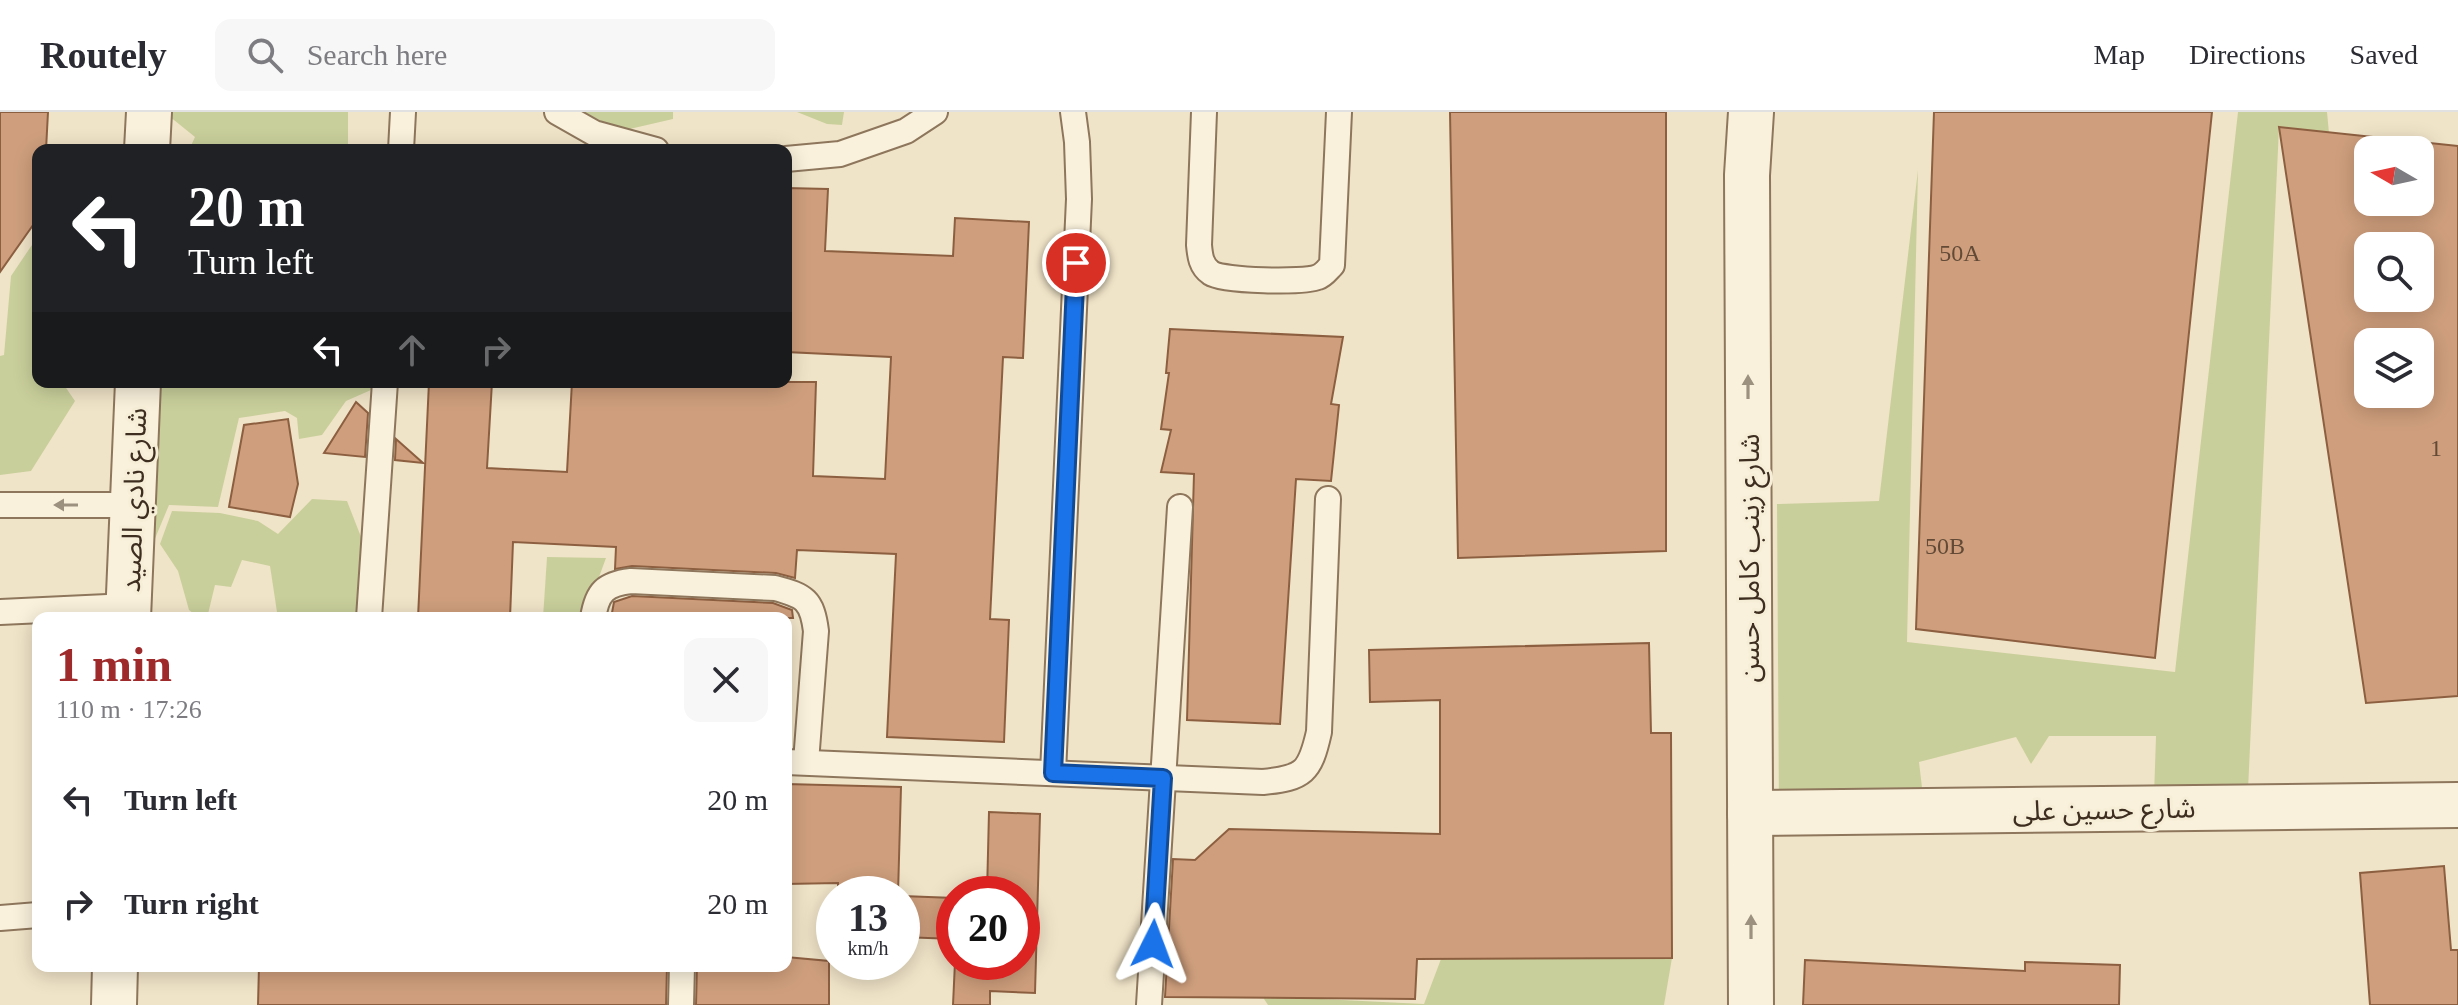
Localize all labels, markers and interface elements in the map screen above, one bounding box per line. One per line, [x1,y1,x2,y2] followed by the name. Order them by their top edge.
[215,19,775,91] search box
[243,33,287,77] icon: search
[40,34,167,76] text: Routely
[307,38,447,71] text: Search here
[2094,39,2145,70] text: Map
[2189,39,2306,70] text: Directions
[2350,39,2418,70] text: Saved
[2354,136,2434,216] north arrow
[2354,136,2434,408] map controls
[56,176,160,280] icon: left
[188,176,305,238] text: 20 m
[1042,229,1110,297] pin
[2354,232,2434,312] button: search
[1939,240,1981,266] house number: 50A
[1054,241,1098,285] icon: arrive
[188,242,314,282] text: Turn left
[306,328,350,372] icon: left
[390,328,434,372] icon: ahead
[474,328,518,372] icon: right
[2354,328,2434,408] button: layers
[1742,374,1754,399] one-way arrow
[115,407,158,593] street label: شارع نادي الصيد
[1734,433,1770,683] street label: شارع زينب كامل حسن
[2430,435,2442,461] house number: 1
[53,499,78,511] one-way arrow
[1925,533,1965,559] house number: 50B
[56,638,172,691] text: 1 min
[684,638,768,722] button: close
[56,695,202,724] text: 110 m · 17:26
[56,778,100,822] icon: left
[124,783,237,816] text: Turn left
[707,783,768,816] text: 20 m
[2012,792,2196,832] street label: شارع حسين على
[936,876,1040,980] speed limit sign: 20
[56,882,100,926] icon: right
[124,887,259,920] text: Turn right
[707,887,768,920] text: 20 m
[848,895,888,940] text: 13
[1111,902,1195,986] position arrow
[1745,914,1757,939] one-way arrow
[847,937,889,959] text: km/h

